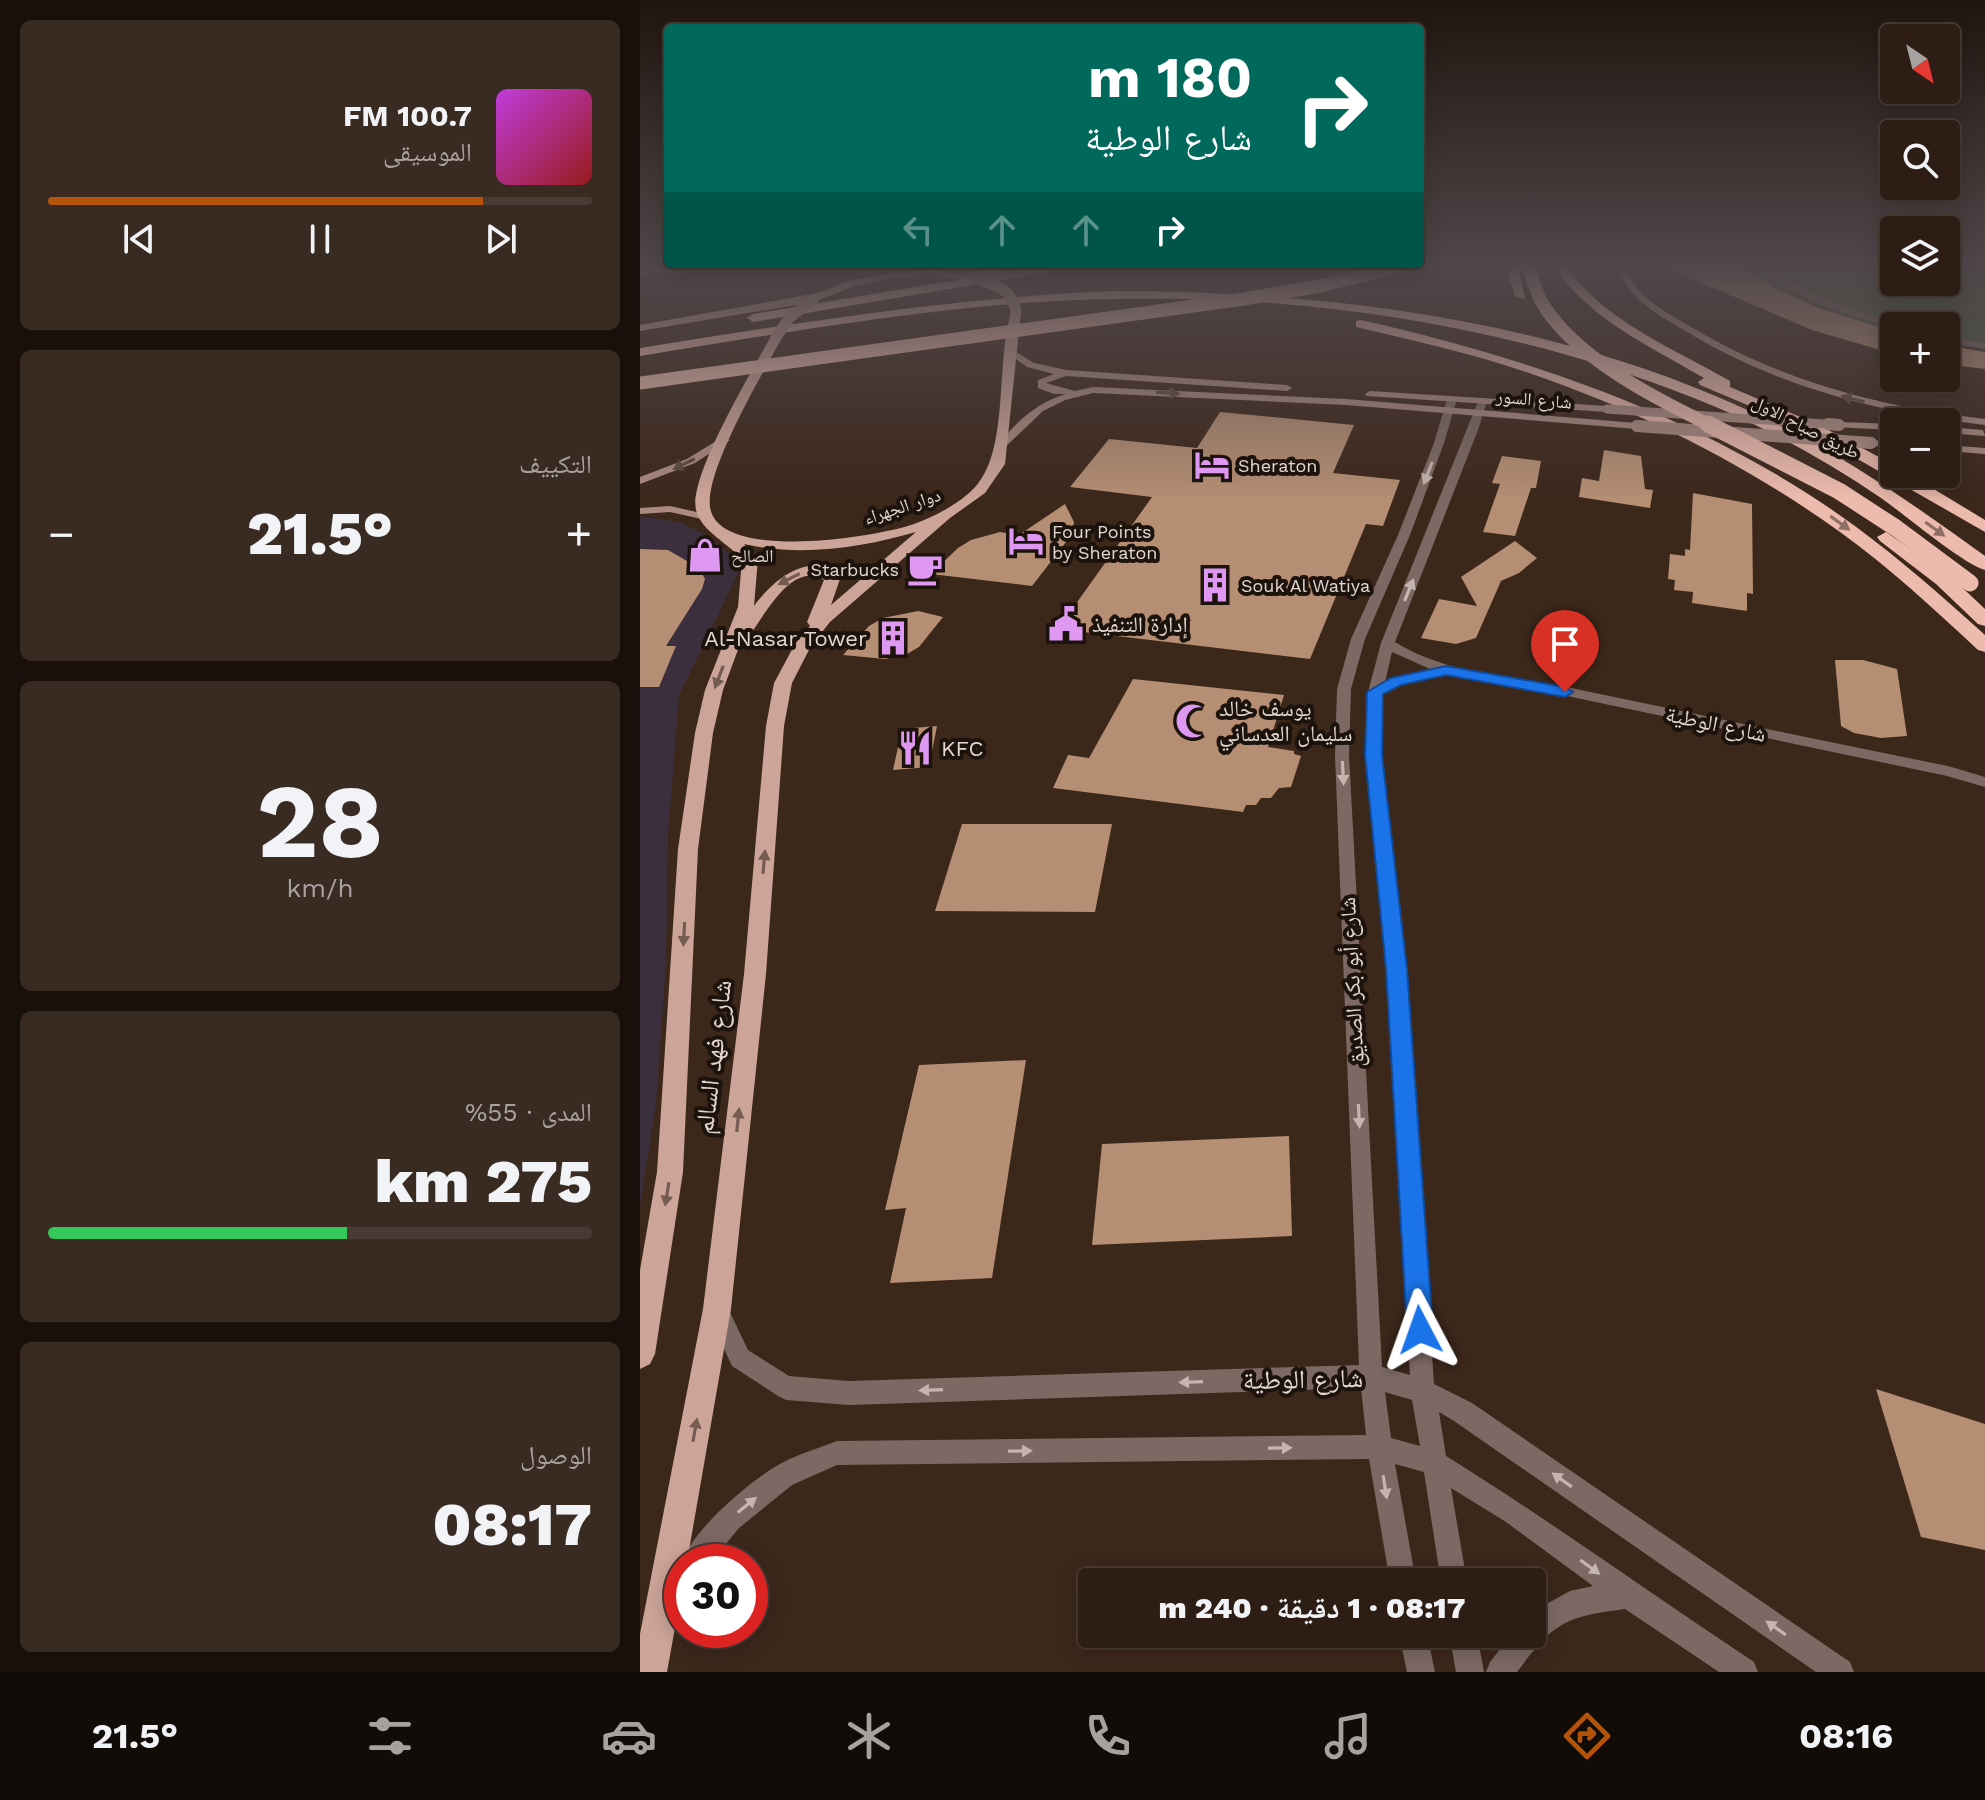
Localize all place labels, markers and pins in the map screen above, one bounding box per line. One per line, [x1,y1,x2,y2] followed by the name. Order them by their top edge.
[1193,446,1231,484] hotel icon: Sheraton
[1238,455,1317,476] place label: Sheraton
[1052,521,1157,563] place label: Four Points by Sheraton
[1007,522,1045,560] hotel icon: Four Points by Sheraton
[686,536,724,574] shop icon: الصالح
[731,545,773,568] place label: الصالح
[906,550,944,588] cafe icon: Starbucks
[810,559,899,580] place label: Starbucks
[1196,566,1234,604] building icon: Souk Al Watiya
[1241,575,1370,596] place label: Souk Al Watiya
[1047,605,1085,643] public building icon: إدارة التنفيذ
[1531,610,1599,692] pin
[1092,612,1188,639] place label: إدارة التنفيذ
[874,619,912,657] building icon: Al-Nasar Tower
[704,626,867,651] place label: Al-Nasar Tower
[1219,696,1352,750] place label: يوسف خالد سليمان العدساني
[1174,702,1212,740] mosque icon: يوسف خالد سليمان العدساني
[896,729,934,767] restaurant icon: KFC
[941,736,984,761] place label: KFC

